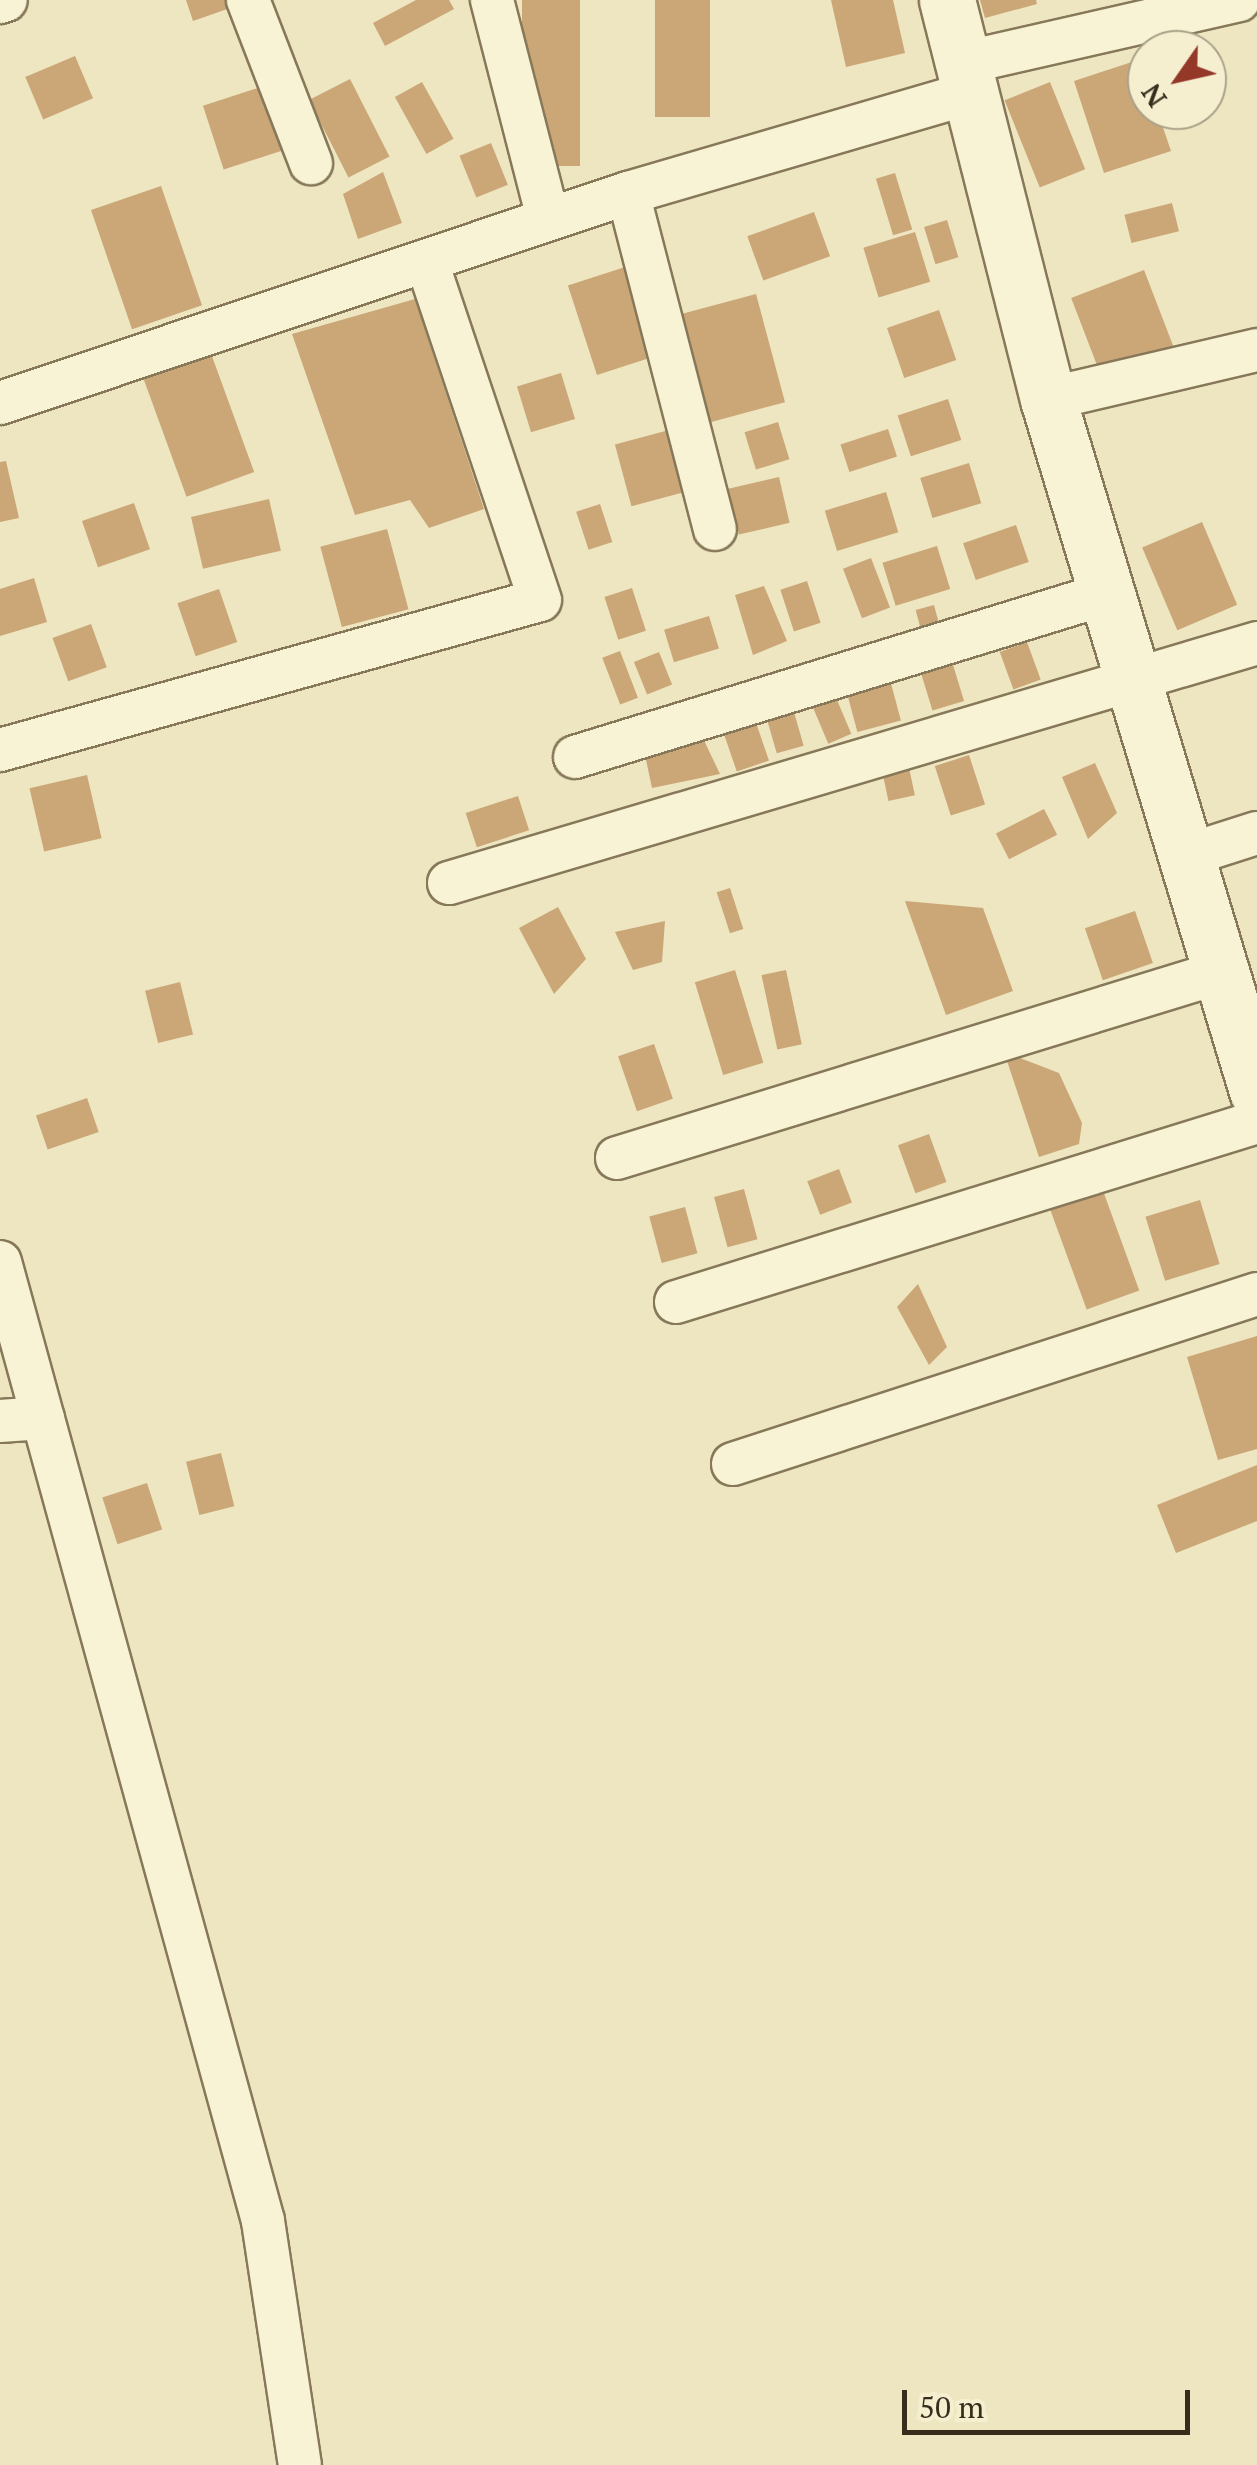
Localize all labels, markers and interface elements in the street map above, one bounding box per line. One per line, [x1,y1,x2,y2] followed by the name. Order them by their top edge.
[1127,30,1227,130] north arrow
[1132,77,1175,115] text: N
[907,2370,1194,2432] scale bar
[919,2387,984,2427] text: 50 m

